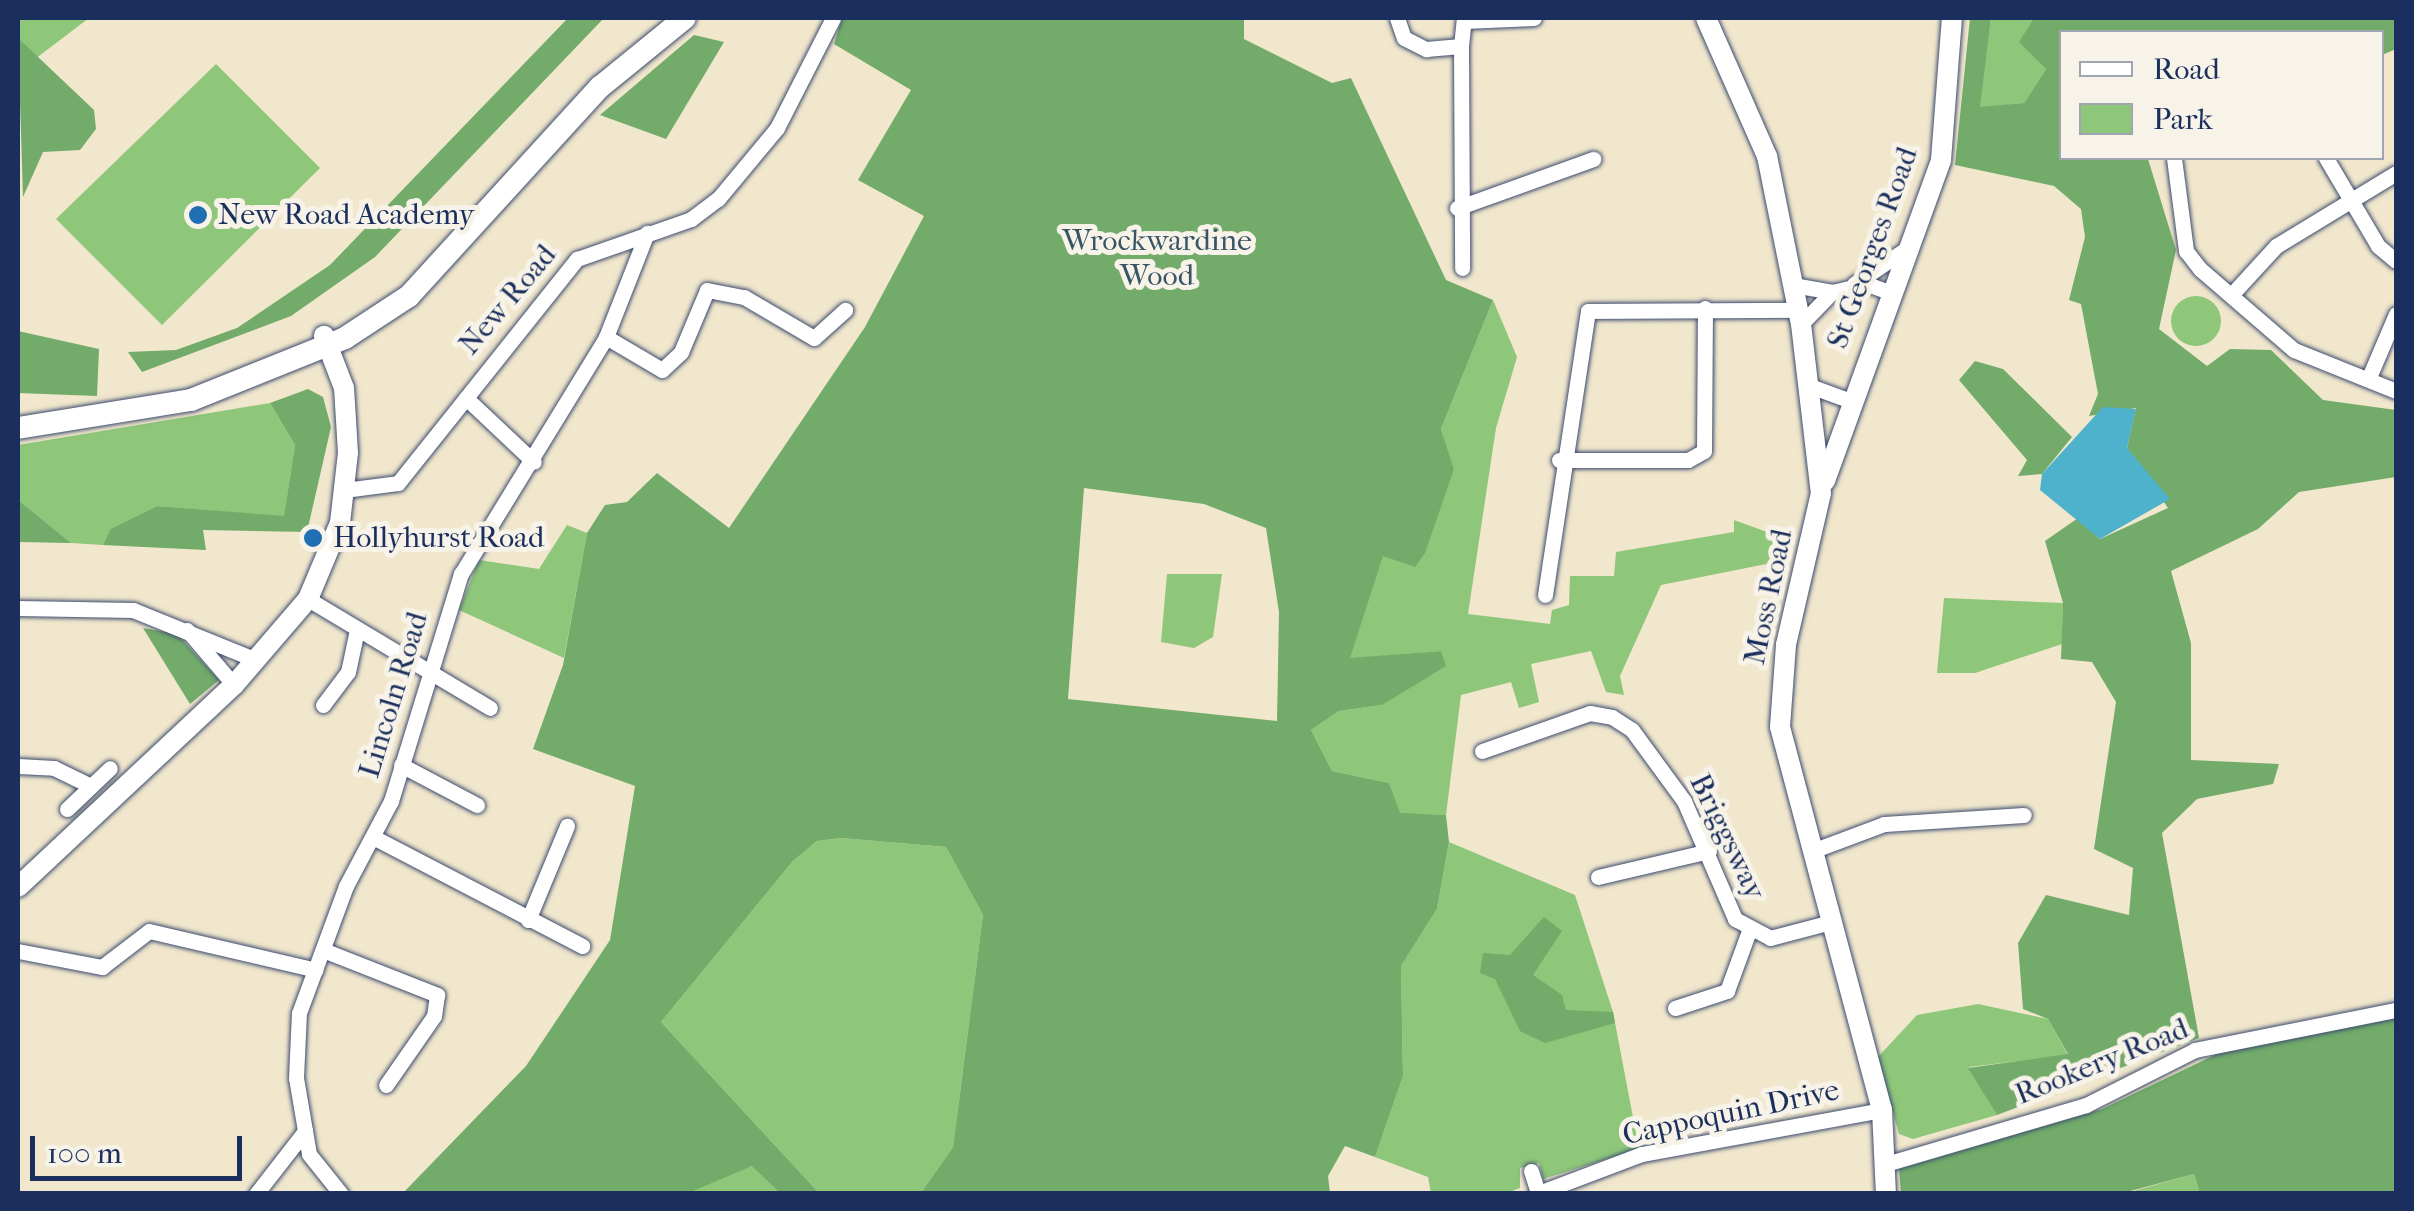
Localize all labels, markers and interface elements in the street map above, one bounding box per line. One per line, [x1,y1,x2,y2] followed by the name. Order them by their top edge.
[2059,30,2384,160] legend
[2153,52,2220,87] text: Road
[2153,102,2213,137] text: Park
[1820,142,1926,354] street label: St Georges Road
[218,197,475,233] place label: New Road Academy
[187,204,209,226] marker: New Road Academy
[1062,223,1252,294] park label: Wrockwardine Wood
[452,238,564,362] street label: New Road
[333,520,544,556] place label: Hollyhurst Road
[1737,526,1801,668] street label: Moss Road
[302,527,324,549] marker: Hollyhurst Road
[352,608,436,782] street label: Lincoln Road
[1681,768,1773,906] street label: Briggsway
[2010,1011,2194,1113] street label: Rookery Road
[1619,1072,1843,1154] street label: Cappoquin Drive
[35,1116,248,1178] scale bar
[47,1136,122,1171] text: 100 m

